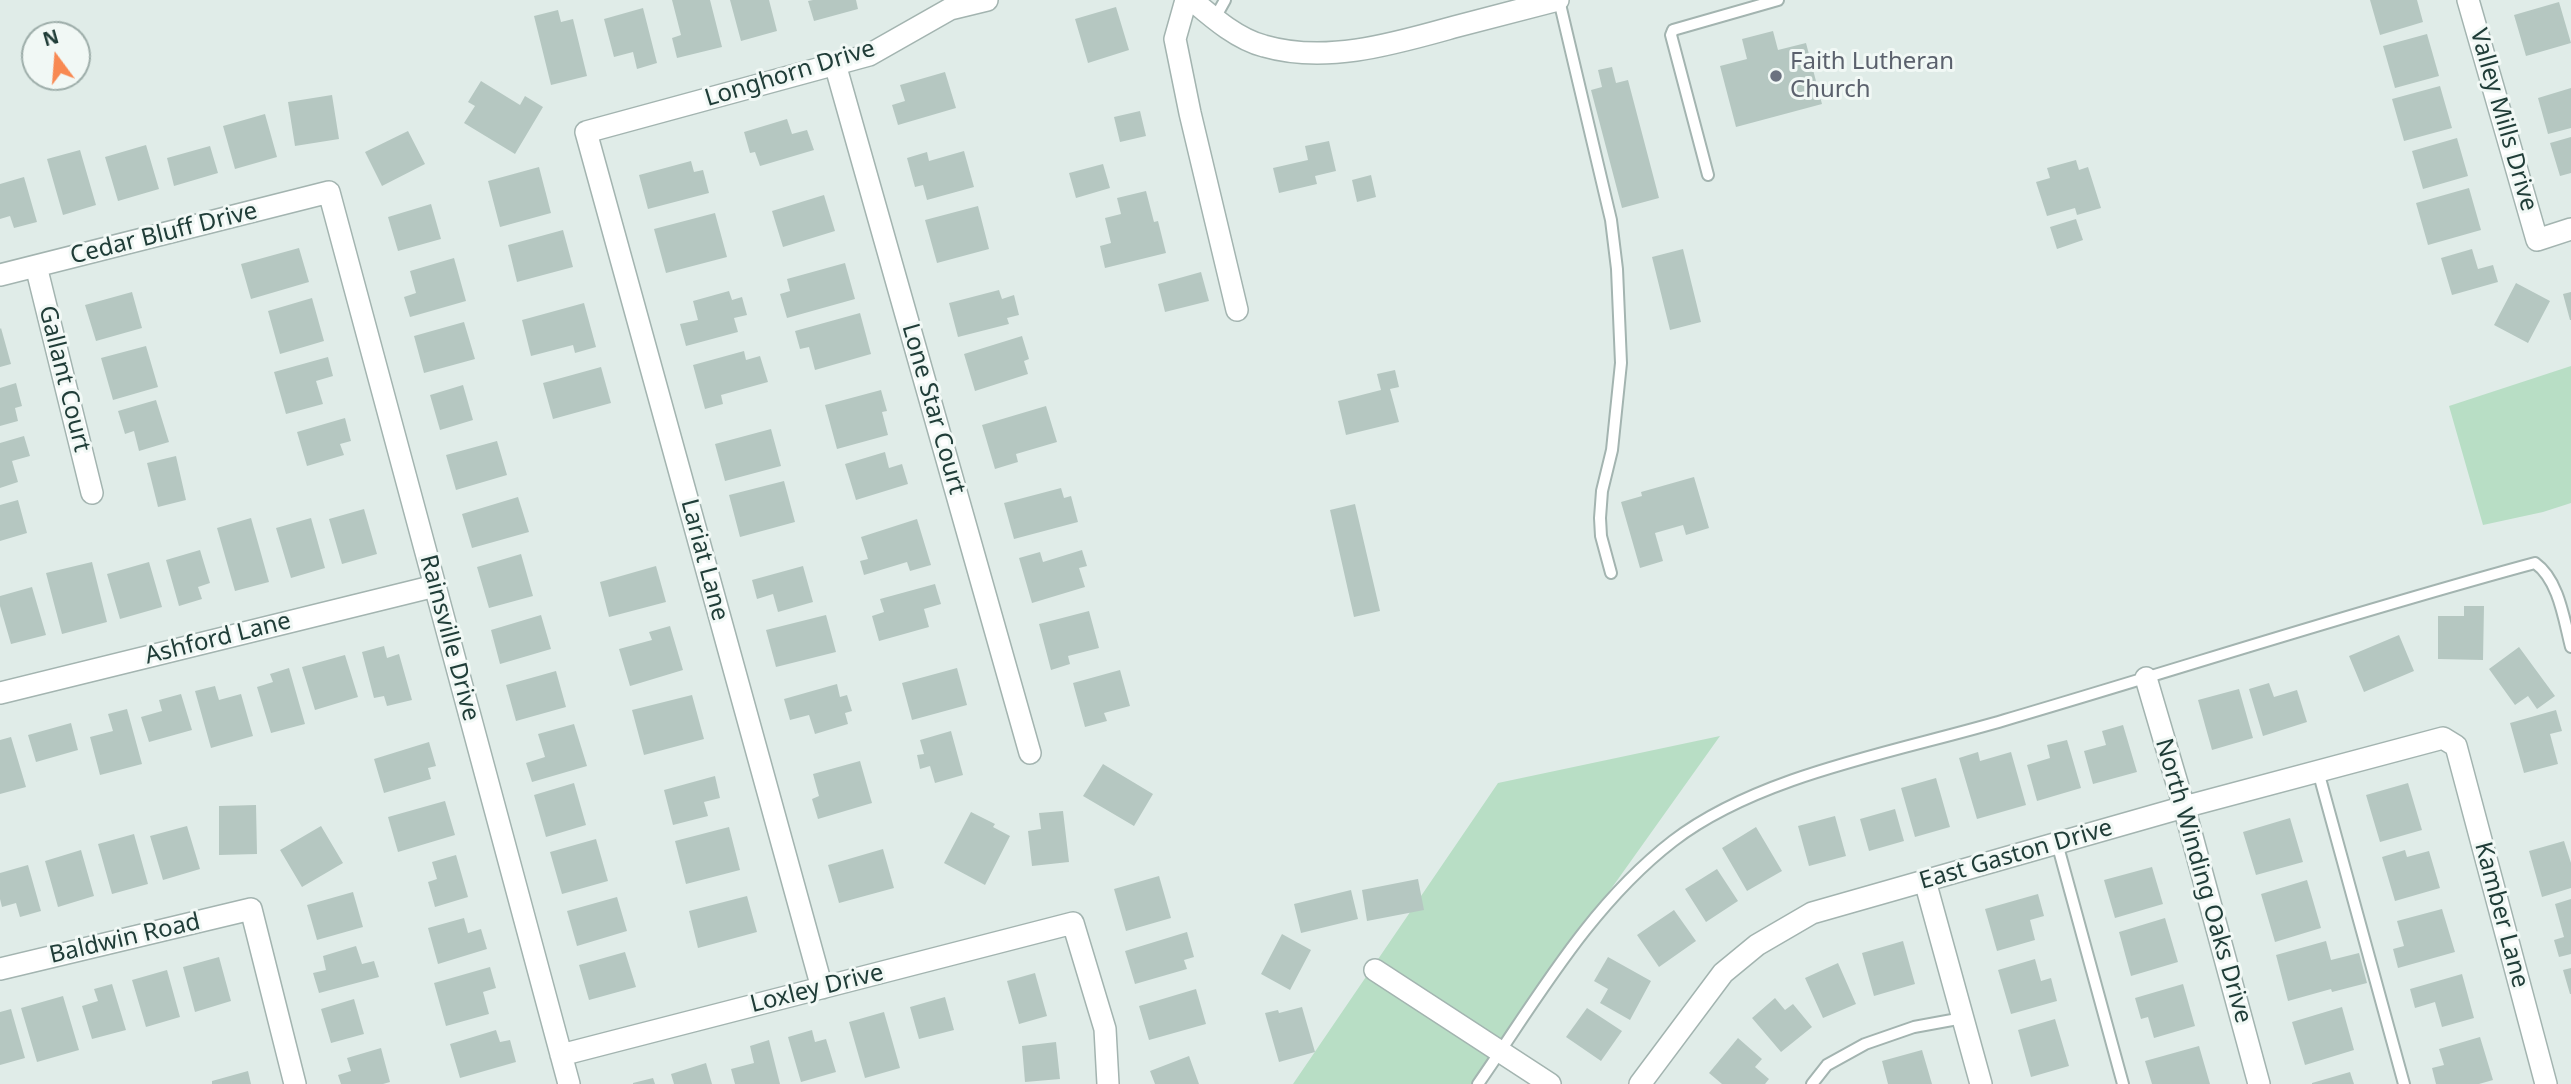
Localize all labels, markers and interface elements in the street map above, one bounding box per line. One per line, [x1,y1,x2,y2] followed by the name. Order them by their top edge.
[21,21,91,91] north arrow
[40,23,62,52] text: N
[2463,25,2543,215] street label: Valley Mills Drive
[701,34,879,114] street label: Longhorn Drive
[1790,48,1954,104] place label: Faith Lutheran Church
[1768,68,1784,84] marker: Faith Lutheran Church
[67,197,261,271] street label: Cedar Bluff Drive
[32,303,96,455] street label: Gallant Court
[895,320,971,498] street label: Lone Star Court
[674,496,734,624] street label: Lariat Lane
[413,552,485,724] street label: Rainsville Drive
[142,607,294,671] street label: Ashford Lane
[2149,735,2257,1027] street label: North Winding Oaks Drive
[1916,814,2116,896] street label: East Gaston Drive
[2468,839,2534,991] street label: Kamber Lane
[47,908,203,970] street label: Baldwin Road
[747,959,887,1019] street label: Loxley Drive

